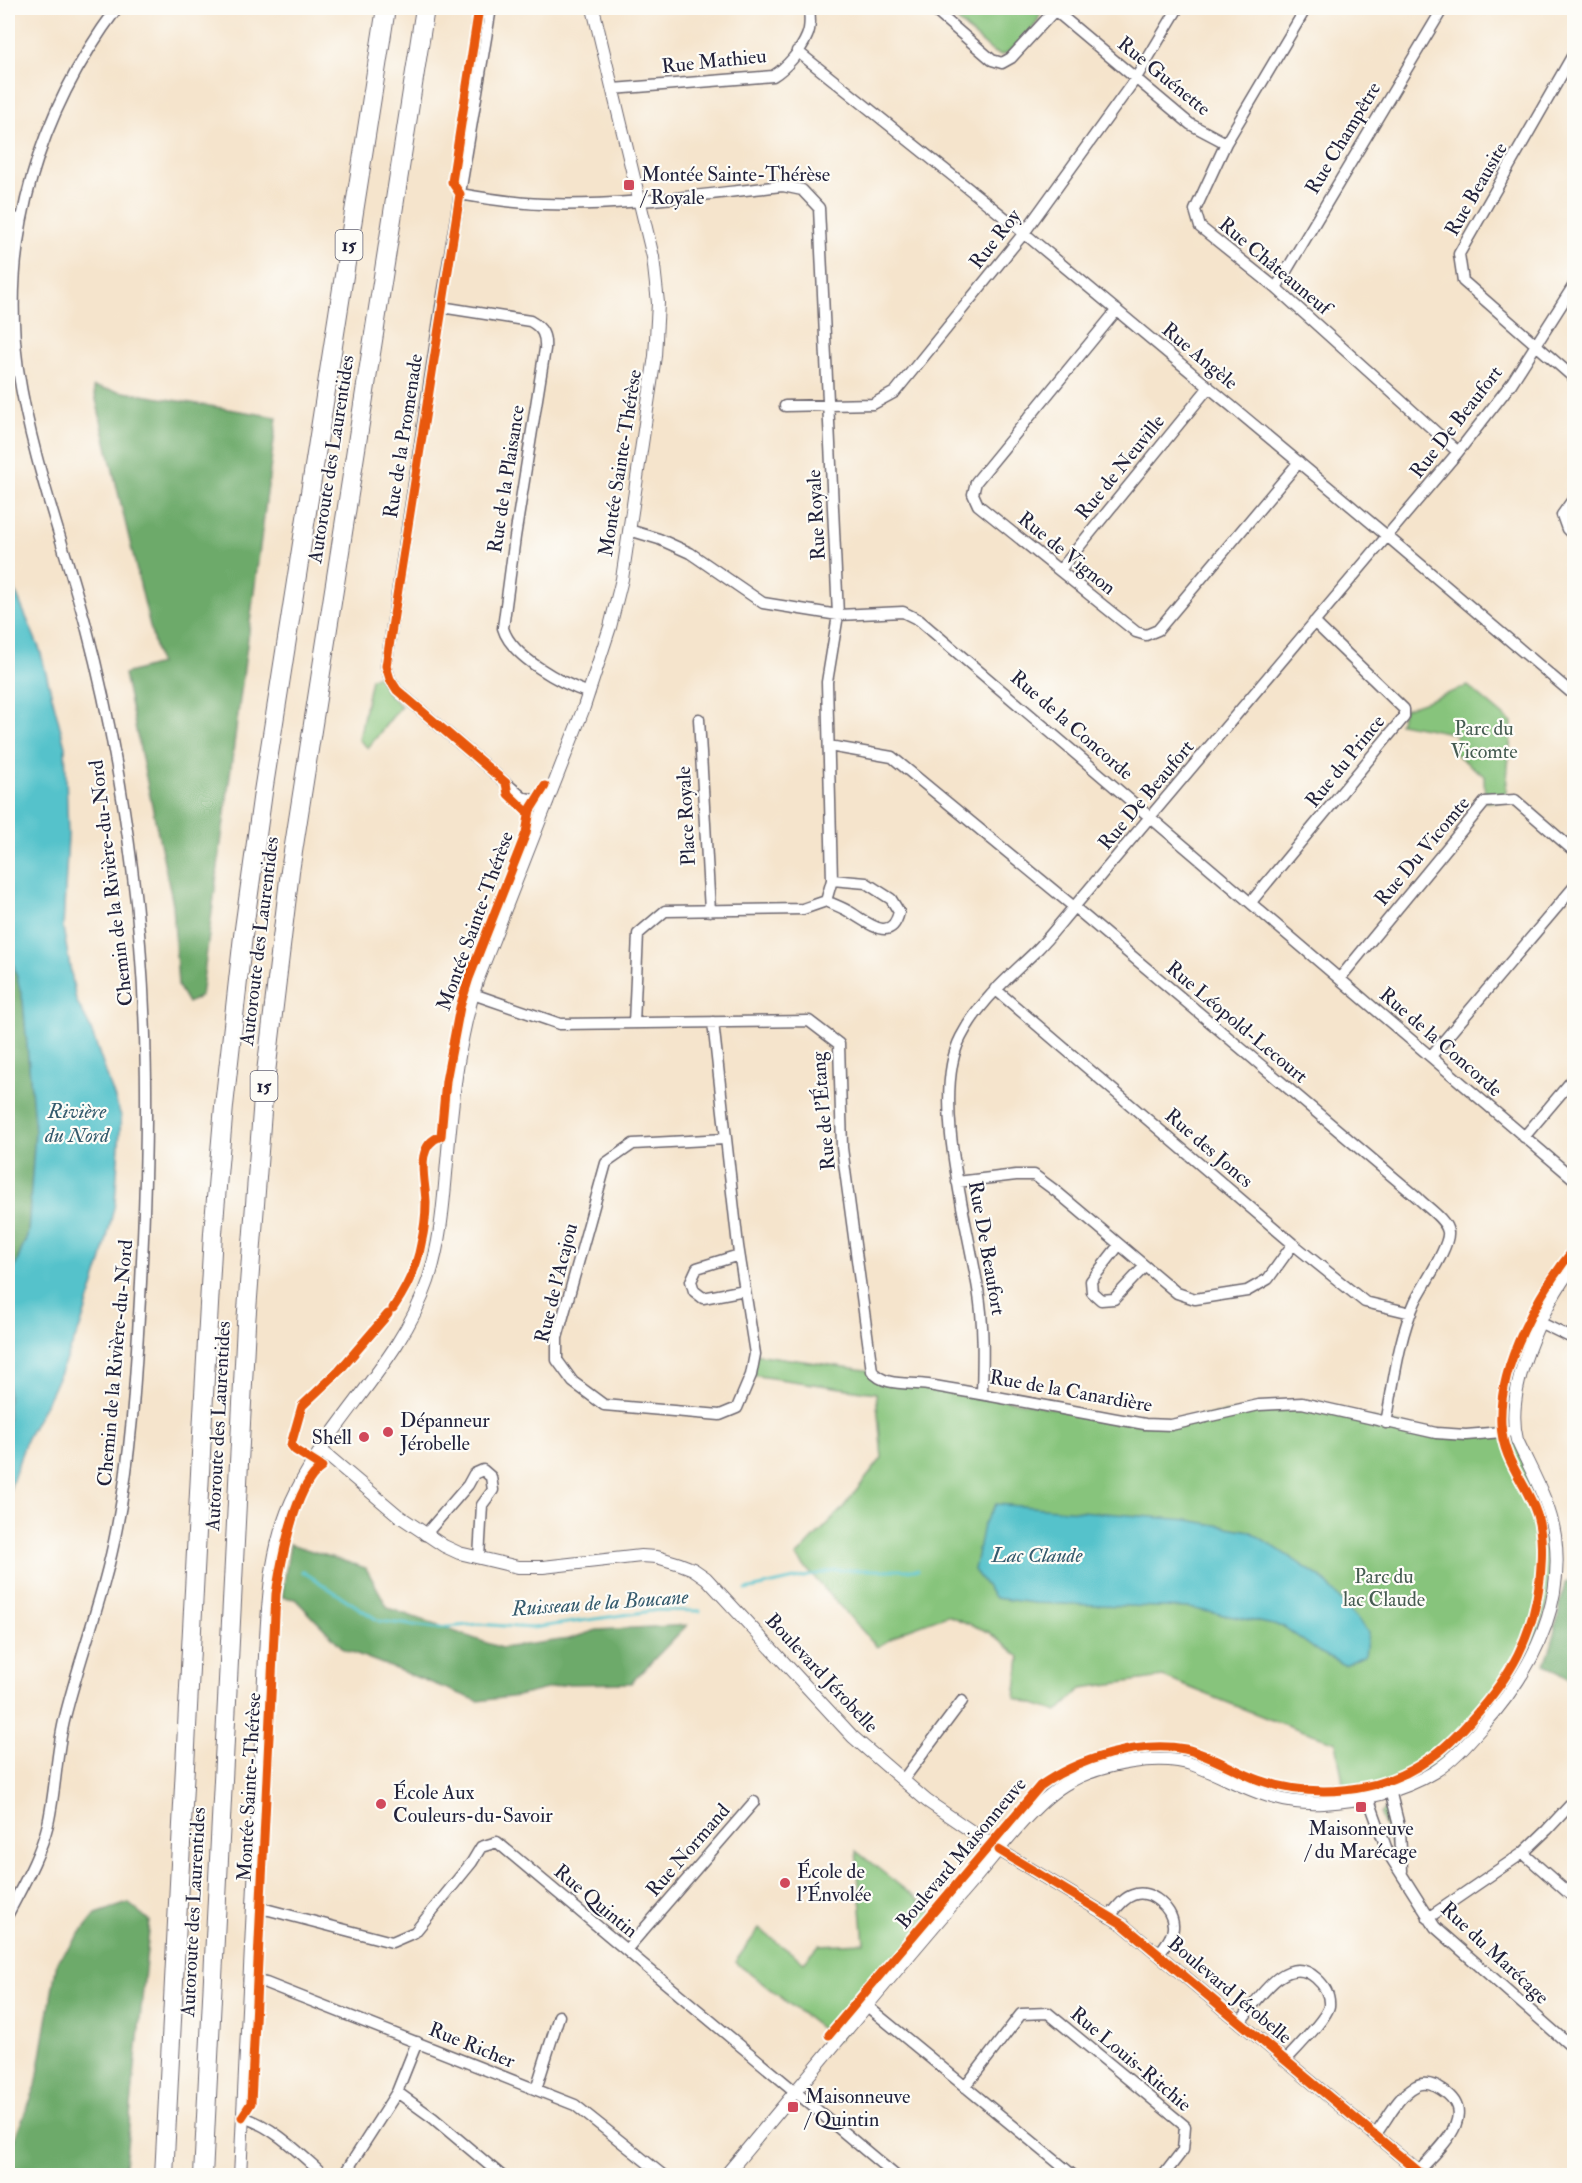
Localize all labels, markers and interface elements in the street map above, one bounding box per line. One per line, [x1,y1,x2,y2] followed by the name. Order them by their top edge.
[1112,31,1216,121] street label: Rue Guénette
[660,43,768,79] street label: Rue Mathieu
[1300,77,1387,199] street label: Rue Champêtre
[1439,138,1513,240] street label: Rue Beausite
[639,162,830,210] place label: Montée Sainte-Thérèse / Royale
[622,178,636,192] marker: Montée Sainte-Thérèse / Royale
[964,203,1027,274] street label: Rue Roy
[1214,212,1339,323] street label: Rue Châteauneuf
[336,230,362,260] road number: 15
[1157,317,1243,395] street label: Rue Angèle
[378,352,428,520] street label: Rue de la Promenade
[302,353,360,566] street label: Autoroute des Laurentides
[1404,360,1508,483] street label: Rue De Beaufort
[593,368,647,558] street label: Montée Sainte-Thérèse
[482,403,530,555] street label: Rue de la Plaisance
[1070,409,1170,525] street label: Rue de Neuville
[801,469,831,561] street label: Rue Royale
[1013,506,1121,600] street label: Rue de Vignon
[1005,665,1139,785] street label: Rue de la Concorde
[1300,709,1390,813] street label: Rue du Prince
[1450,716,1518,764] park label: Parc du Vicomte
[1093,735,1200,855] street label: Rue De Beaufort
[83,758,139,1007] street label: Chemin de la Rivière-du-Nord
[671,766,701,866] street label: Place Royale
[1369,791,1475,911] street label: Rue Du Vicomte
[431,828,519,1014] street label: Montée Sainte-Thérèse
[234,835,284,1048] street label: Autoroute des Laurentides
[1160,955,1313,1090] street label: Rue Léopold-Lecourt
[1374,982,1508,1102] street label: Rue de la Concorde
[804,1050,841,1171] street label: Rue de l'Étang
[250,1071,278,1101] road number: 15
[44,1098,110,1149] water label: Rivière du Nord
[1160,1103,1258,1193] street label: Rue des Joncs
[963,1179,1011,1318] street label: Rue De Beaufort
[529,1221,583,1345] street label: Rue de l'Acajou
[92,1238,138,1487] street label: Chemin de la Rivière-du-Nord
[200,1320,236,1533] street label: Autoroute des Laurentides
[988,1364,1154,1418] street label: Rue de la Canardière
[399,1408,490,1456] place label: Dépanneur Jérobelle
[312,1425,352,1450] place label: Shell
[381,1425,395,1439] marker: Dépanneur Jérobelle
[357,1430,371,1444] marker: Shell
[991,1542,1083,1569] water label: Lac Claude
[1343,1564,1425,1612] park label: Parc du lac Claude
[510,1583,690,1623] water label: Ruisseau de la Boucane
[760,1608,884,1738] street label: Boulevard Jérobelle
[232,1692,266,1882] street label: Montée Sainte-Thérèse
[890,1772,1032,1934] street label: Boulevard Maisonneuve
[393,1779,553,1828] place label: École Aux Couleurs-du-Savoir
[374,1797,388,1811] marker: École Aux Couleurs-du-Savoir
[641,1798,735,1902] street label: Rue Normand
[1354,1800,1368,1814] marker: Maisonneuve / du Marécage
[175,1806,211,2019] street label: Autoroute des Laurentides
[1303,1816,1417,1864] place label: Maisonneuve / du Marécage
[797,1858,871,1907] place label: École de l'Énvolée
[549,1859,643,1943] street label: Rue Quintin
[778,1876,792,1890] marker: École de l'Énvolée
[1436,1896,1554,2010] street label: Rue du Marécage
[1163,1931,1297,2049] street label: Boulevard Jérobelle
[1065,2001,1197,2117] street label: Rue Louis-Ritchie
[425,2016,519,2074] street label: Rue Richer
[803,2084,910,2132] place label: Maisonneuve / Quintin
[786,2100,800,2114] marker: Maisonneuve / Quintin

